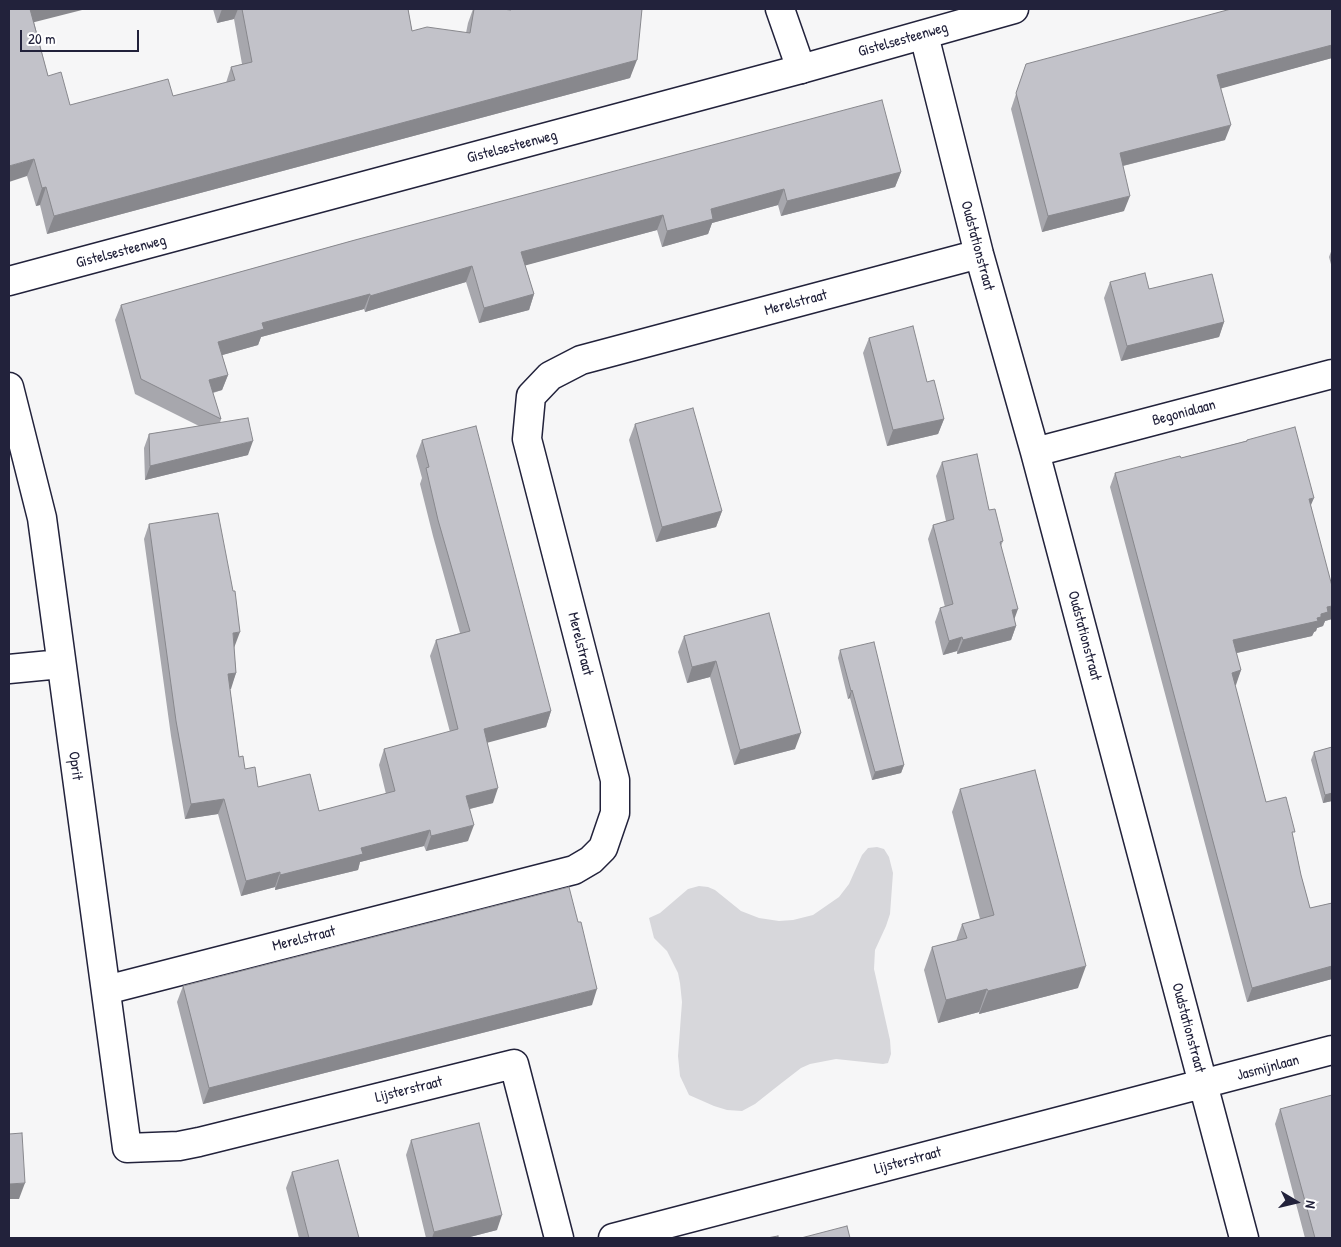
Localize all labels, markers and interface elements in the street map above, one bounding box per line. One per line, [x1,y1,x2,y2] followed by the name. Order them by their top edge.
[856,19,950,61] street label: Gistelsesteenweg
[22,20,141,52] scale bar
[28,28,55,49] text: 20 m
[465,126,559,168] street label: Gistelsesteenweg
[956,199,998,293] street label: Oudstationstraat
[74,231,168,273] street label: Gistelsesteenweg
[763,286,829,320] street label: Merelstraat
[1150,396,1218,430] street label: Begonialaan
[1063,589,1105,683] street label: Oudstationstraat
[563,611,597,677] street label: Merelstraat
[64,750,86,782] street label: Oprit
[271,922,337,956] street label: Merelstraat
[1167,981,1209,1075] street label: Oudstationstraat
[1235,1051,1301,1085] street label: Jasmijnlaan
[373,1073,445,1107] street label: Lijsterstraat
[872,1143,944,1179] street label: Lijsterstraat
[1271,1177,1321,1227] north arrow
[1301,1199,1321,1210] text: N

